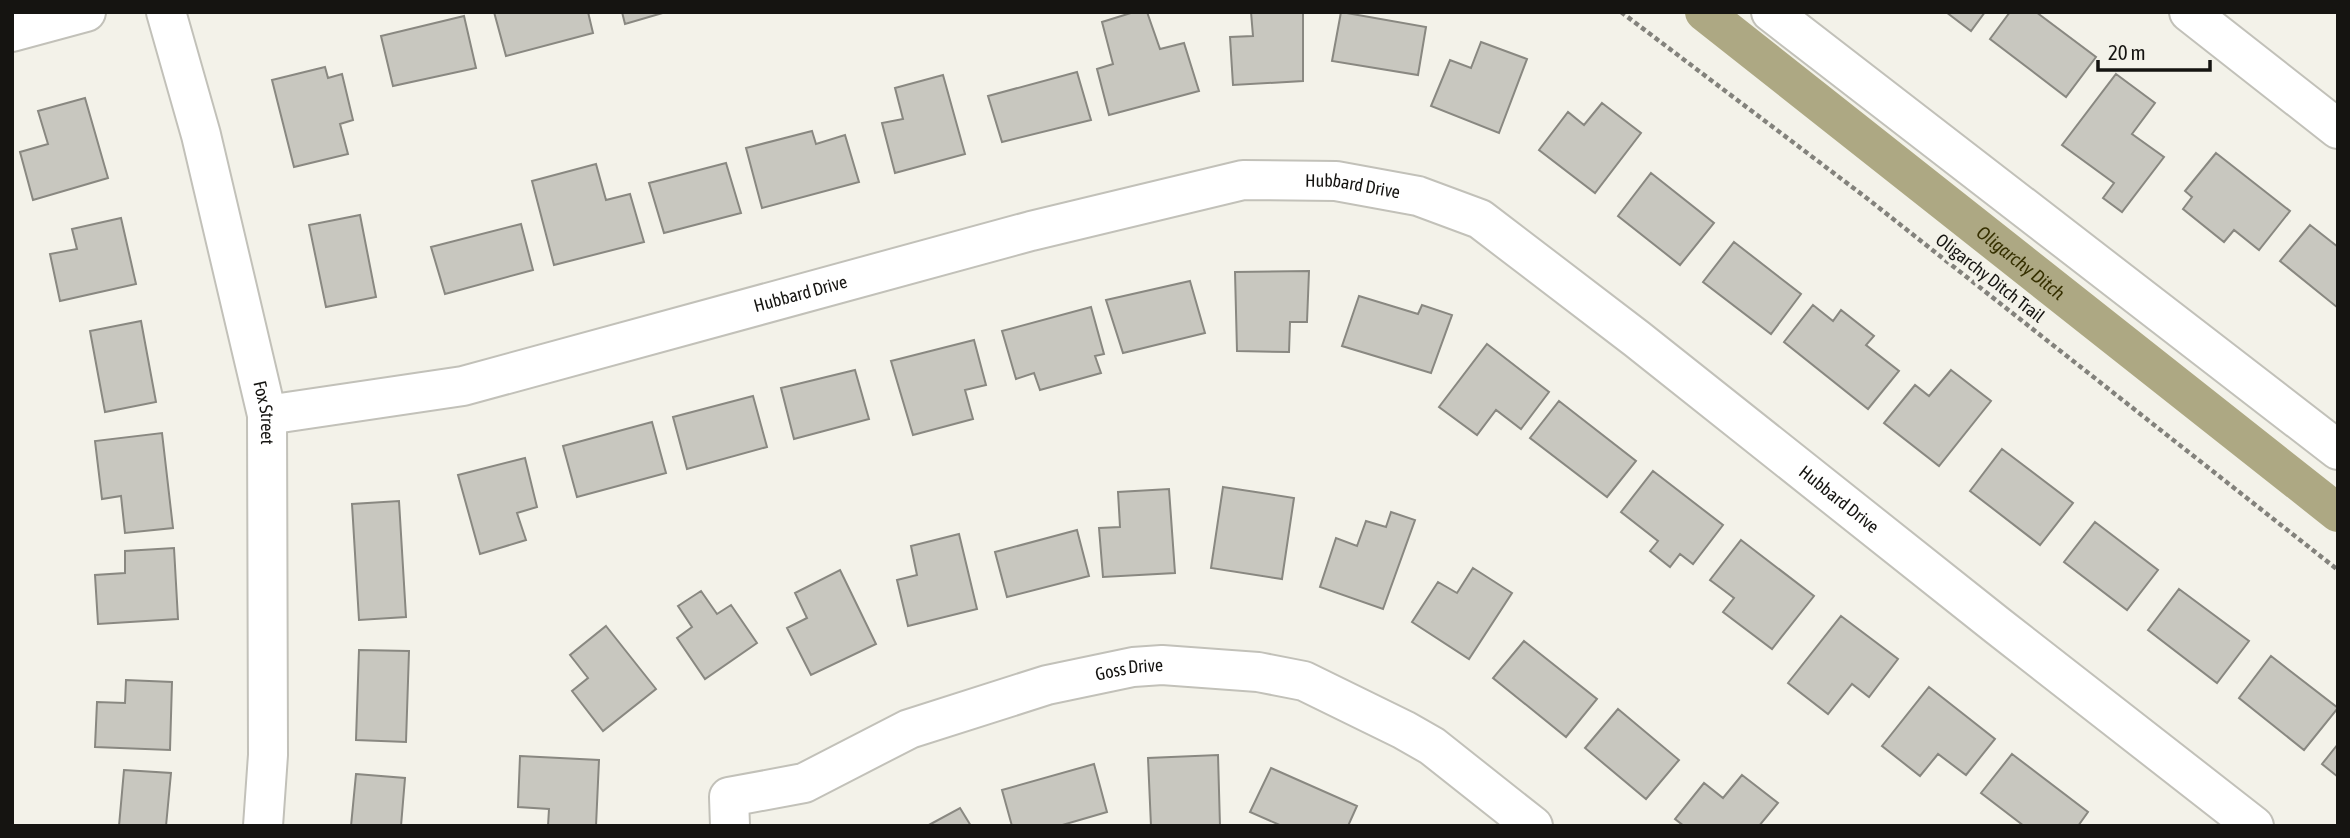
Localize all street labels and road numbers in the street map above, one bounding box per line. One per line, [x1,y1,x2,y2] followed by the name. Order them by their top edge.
[1305,170,1402,203] street label: Hubbard Drive
[1932,229,2049,327] street label: Oligarchy Ditch Trail
[751,271,849,316] street label: Hubbard Drive
[249,379,278,445] street label: Fox Street
[1795,461,1883,537] street label: Hubbard Drive
[1093,654,1164,685] street label: Goss Drive

